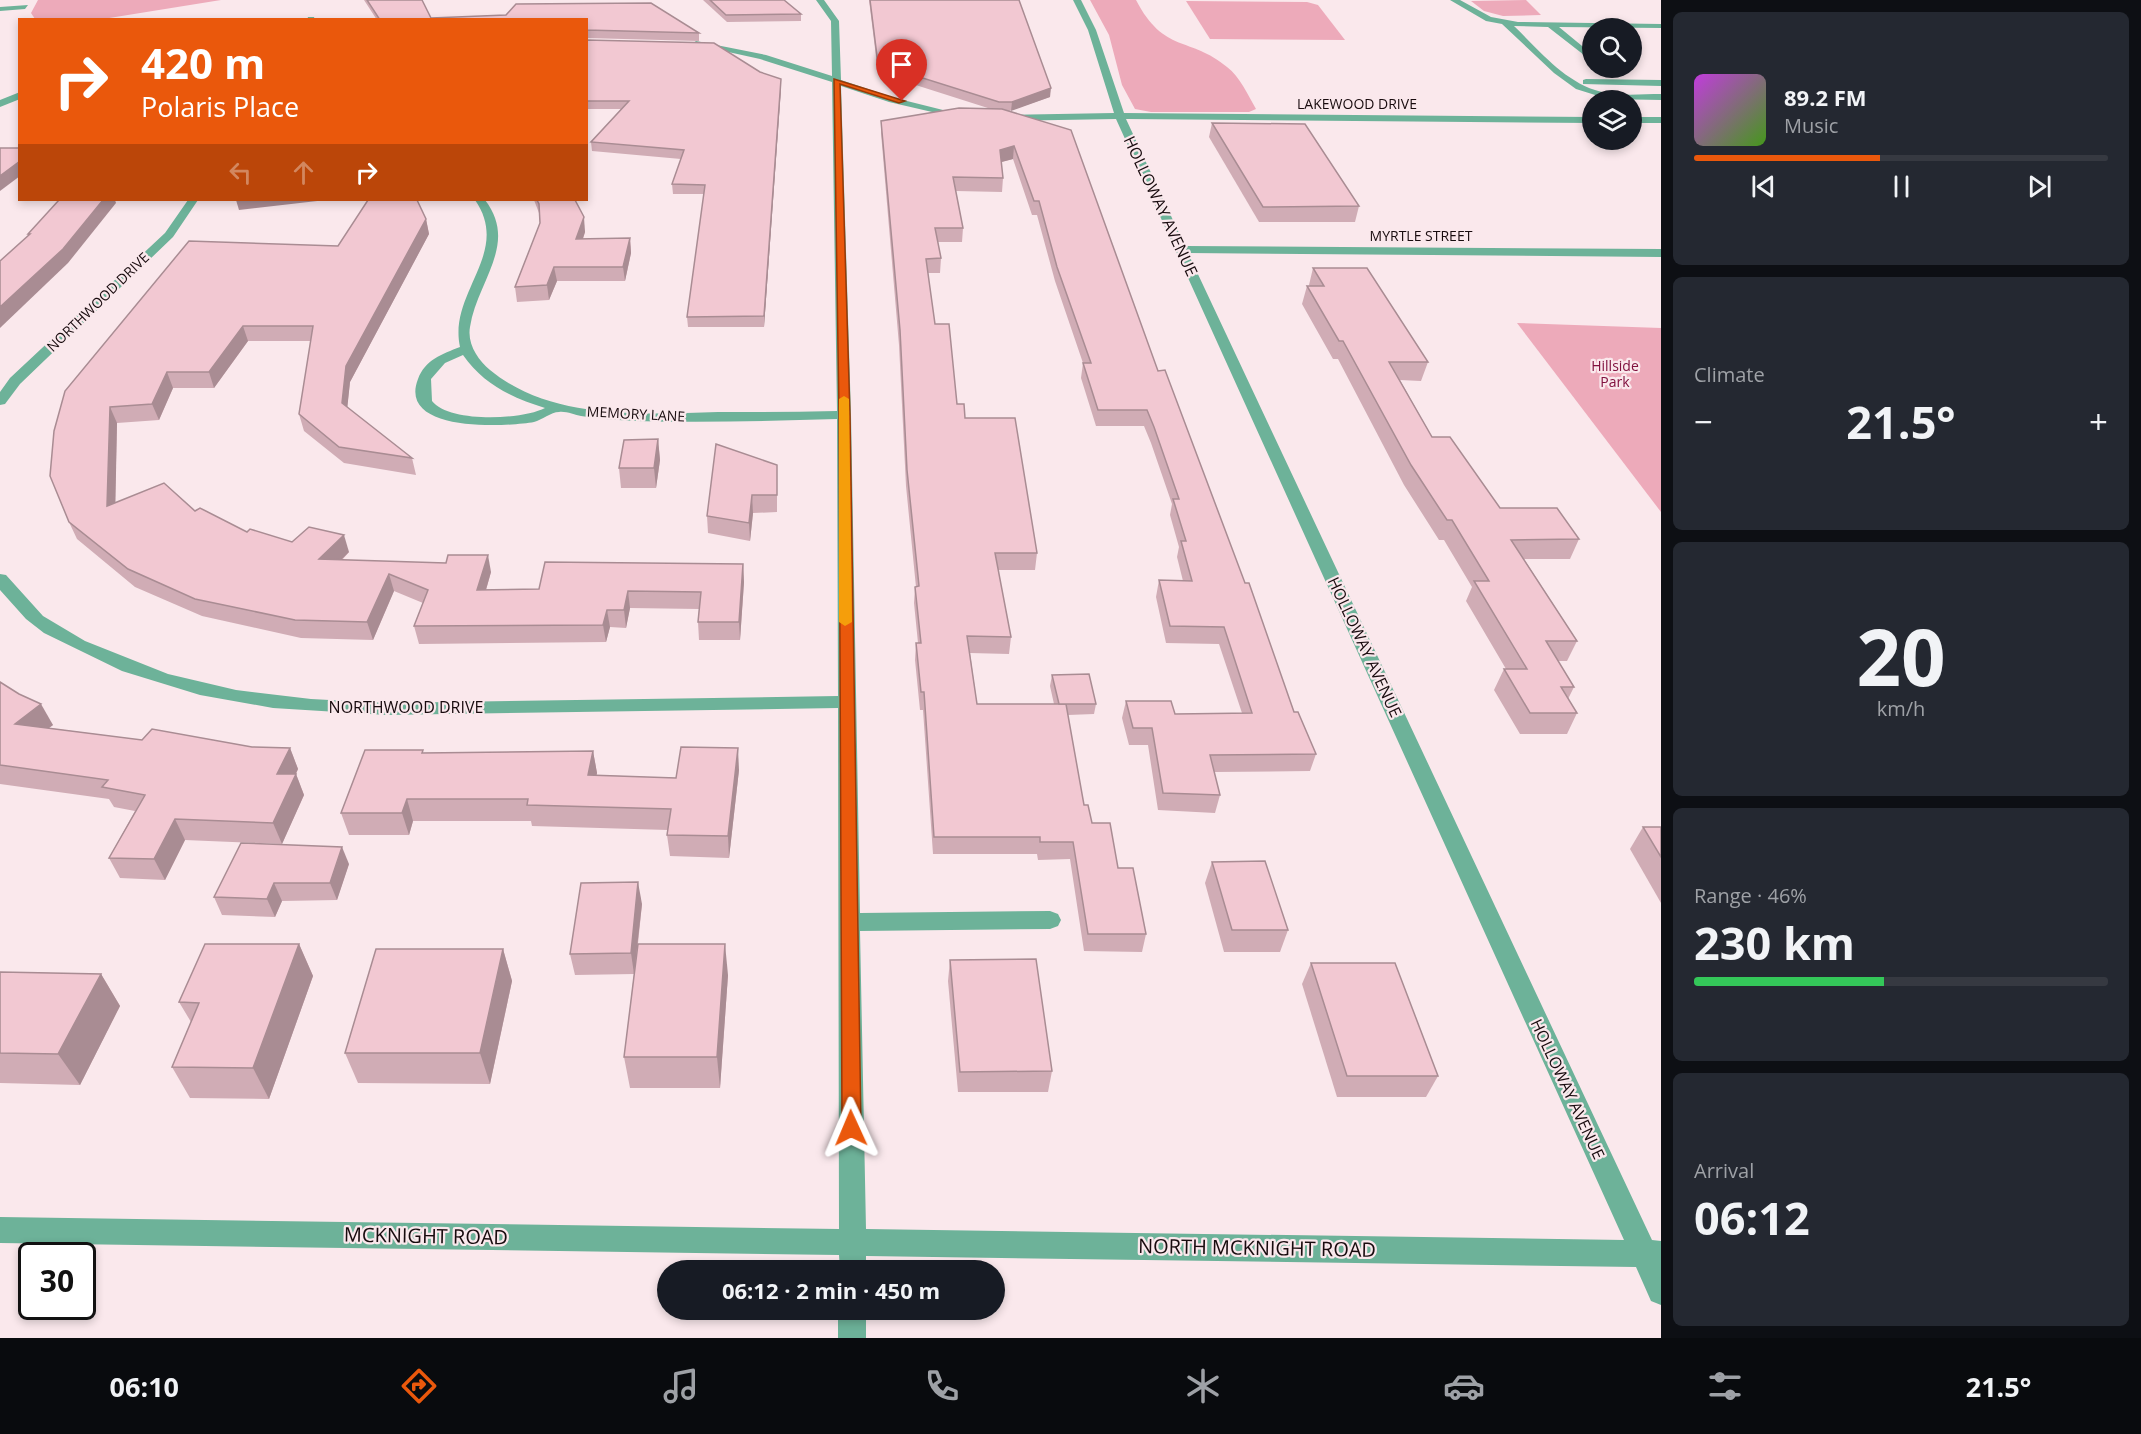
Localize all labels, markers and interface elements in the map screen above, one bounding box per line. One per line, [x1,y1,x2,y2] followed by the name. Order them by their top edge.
[1582,18,1642,150] map controls
[1582,18,1642,78] button: search
[141,34,265,91] text: 420 m
[876,39,927,101] pin
[42,42,120,120] icon: right
[885,48,918,81] icon: arrive
[1784,82,1867,112] text: 89.2 FM
[141,88,299,125] text: Polaris Place
[1582,90,1642,150] button: layers
[1297,94,1417,113] street label: LAKEWOOD DRIVE
[1784,112,1838,139] text: Music
[1119,132,1203,280] street label: HOLLOWAY AVENUE
[224,156,257,189] icon: left
[287,156,320,189] icon: ahead
[350,156,383,189] icon: right
[1747,170,1780,203] icon: previous
[1885,170,1918,203] icon: pause
[2023,170,2056,203] icon: next
[1370,226,1473,245] street label: MYRTLE STREET
[42,248,153,356] street label: NORTHWOOD DRIVE
[1591,356,1639,391] park label: Hillside Park
[1694,361,1765,388] text: Climate
[1846,391,1956,452] text: 21.5°
[1694,399,1713,444] text: −
[2089,399,2108,444] text: +
[586,401,686,426] street label: MEMORY LANE
[1323,573,1407,721] street label: HOLLOWAY AVENUE
[1856,603,1946,709] text: 20
[1877,695,1925,722] text: km/h
[329,696,483,718] street label: NORTHWOOD DRIVE
[1694,882,1807,909] text: Range · 46%
[1694,912,1855,973] text: 230 km
[1526,1015,1610,1163] street label: HOLLOWAY AVENUE
[819,1096,883,1160] position arrow
[1694,1157,1754,1184] text: Arrival
[1694,1187,1810,1248] text: 06:12
[344,1221,508,1250] street label: MCKNIGHT ROAD
[1138,1232,1376,1263] street label: NORTH MCKNIGHT ROAD
[18,1242,96,1320] speed limit sign: 30
[722,1275,940,1305] text: 06:12 · 2 min · 450 m
[398,1365,440,1407] icon: directions
[660,1365,702,1407] icon: music
[921,1365,963,1407] icon: phone
[1182,1365,1224,1407] icon: climate
[1443,1365,1485,1407] icon: car
[1704,1365,1746,1407] icon: filters
[110,1368,179,1405] text: 06:10
[1966,1368,2031,1405] text: 21.5°

